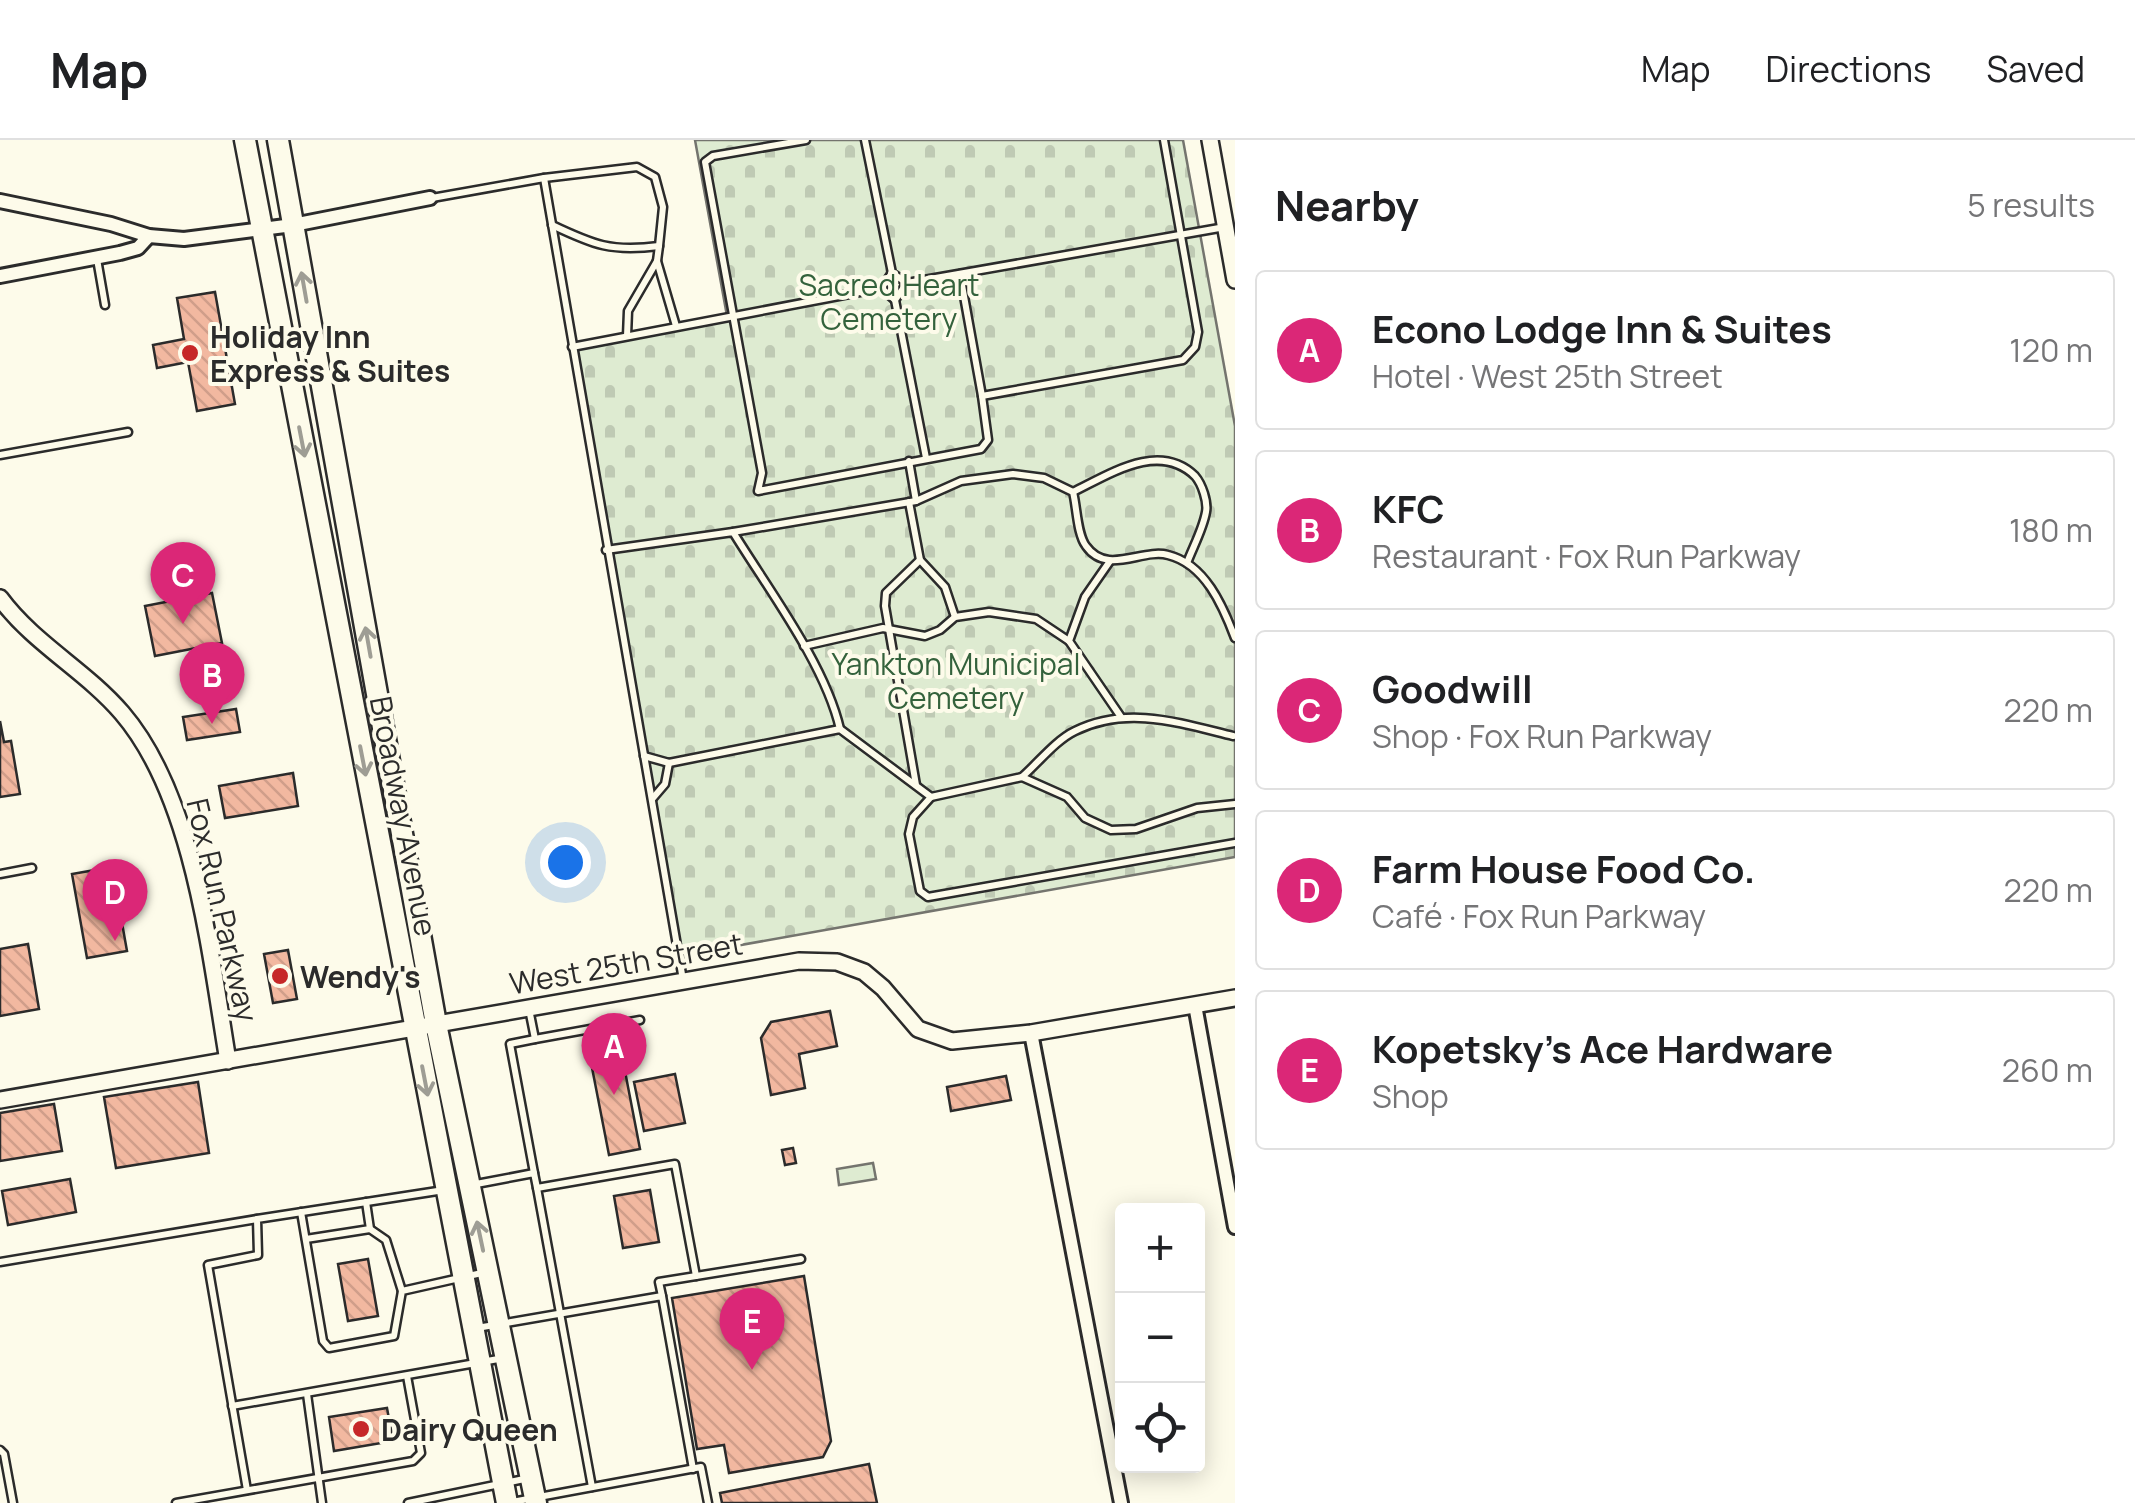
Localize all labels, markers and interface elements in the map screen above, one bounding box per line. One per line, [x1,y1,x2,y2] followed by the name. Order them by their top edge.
[50,37,148,102] text: Map
[1641,45,1711,93] text: Map
[1766,45,1931,93] text: Directions
[1986,45,2085,93] text: Saved
[1275,176,1419,234] text: Nearby
[1967,183,2095,227] text: 5 results
[799,264,979,339] park label: Sacred Heart Cemetery
[294,272,313,304] one-way arrow
[1372,302,1832,354] text: Econo Lodge Inn & Suites
[210,316,450,391] place label: Holiday Inn Express & Suites
[1299,328,1320,372] text: A
[2009,328,2093,372] text: 120 m
[179,342,201,364] marker: Holiday Inn Express & Suites
[1372,354,1723,398] text: Hotel · West 25th Street
[293,425,312,458] one-way arrow
[1372,482,1445,534] text: KFC
[1299,508,1320,552] text: B
[2009,508,2093,552] text: 180 m
[1372,534,1801,578] text: Restaurant · Fox Run Parkway
[150,542,216,624] pin: C
[358,626,377,659] one-way arrow
[180,642,244,724] pin: B
[831,643,1081,718] park label: Yankton Municipal Cemetery
[1372,662,1533,714] text: Goodwill
[1298,688,1321,732] text: C
[2003,688,2093,732] text: 220 m
[361,693,447,939] street label: Broadway Avenue
[1372,714,1712,758] text: Shop · Fox Run Parkway
[354,745,373,777] one-way arrow
[177,794,269,1026] street label: Fox Run Parkway
[540,837,591,888] your location
[1372,842,1755,894] text: Farm House Food Co.
[82,858,148,941] pin: D
[1298,868,1321,912] text: D
[2003,868,2093,912] text: 220 m
[1372,894,1706,938] text: Café · Fox Run Parkway
[506,922,746,1004] street label: West 25th Street
[300,956,421,997] place label: Wendy's
[269,965,291,987] marker: Wendy's
[582,1012,646,1095] pin: A
[1372,1022,1833,1074] text: Kopetsky's Ace Hardware
[1300,1048,1319,1092] text: E
[2002,1048,2093,1092] text: 260 m
[416,1064,435,1096] one-way arrow
[1372,1074,1449,1118] text: Shop
[1115,1203,1205,1473] map controls
[1115,1203,1205,1293] button: +
[470,1221,489,1253] one-way arrow
[720,1288,784,1370] pin: E
[1115,1293,1205,1383] button: −
[1115,1383,1205,1473] button: locate
[381,1409,558,1450] place label: Dairy Queen
[350,1418,372,1440] marker: Dairy Queen

